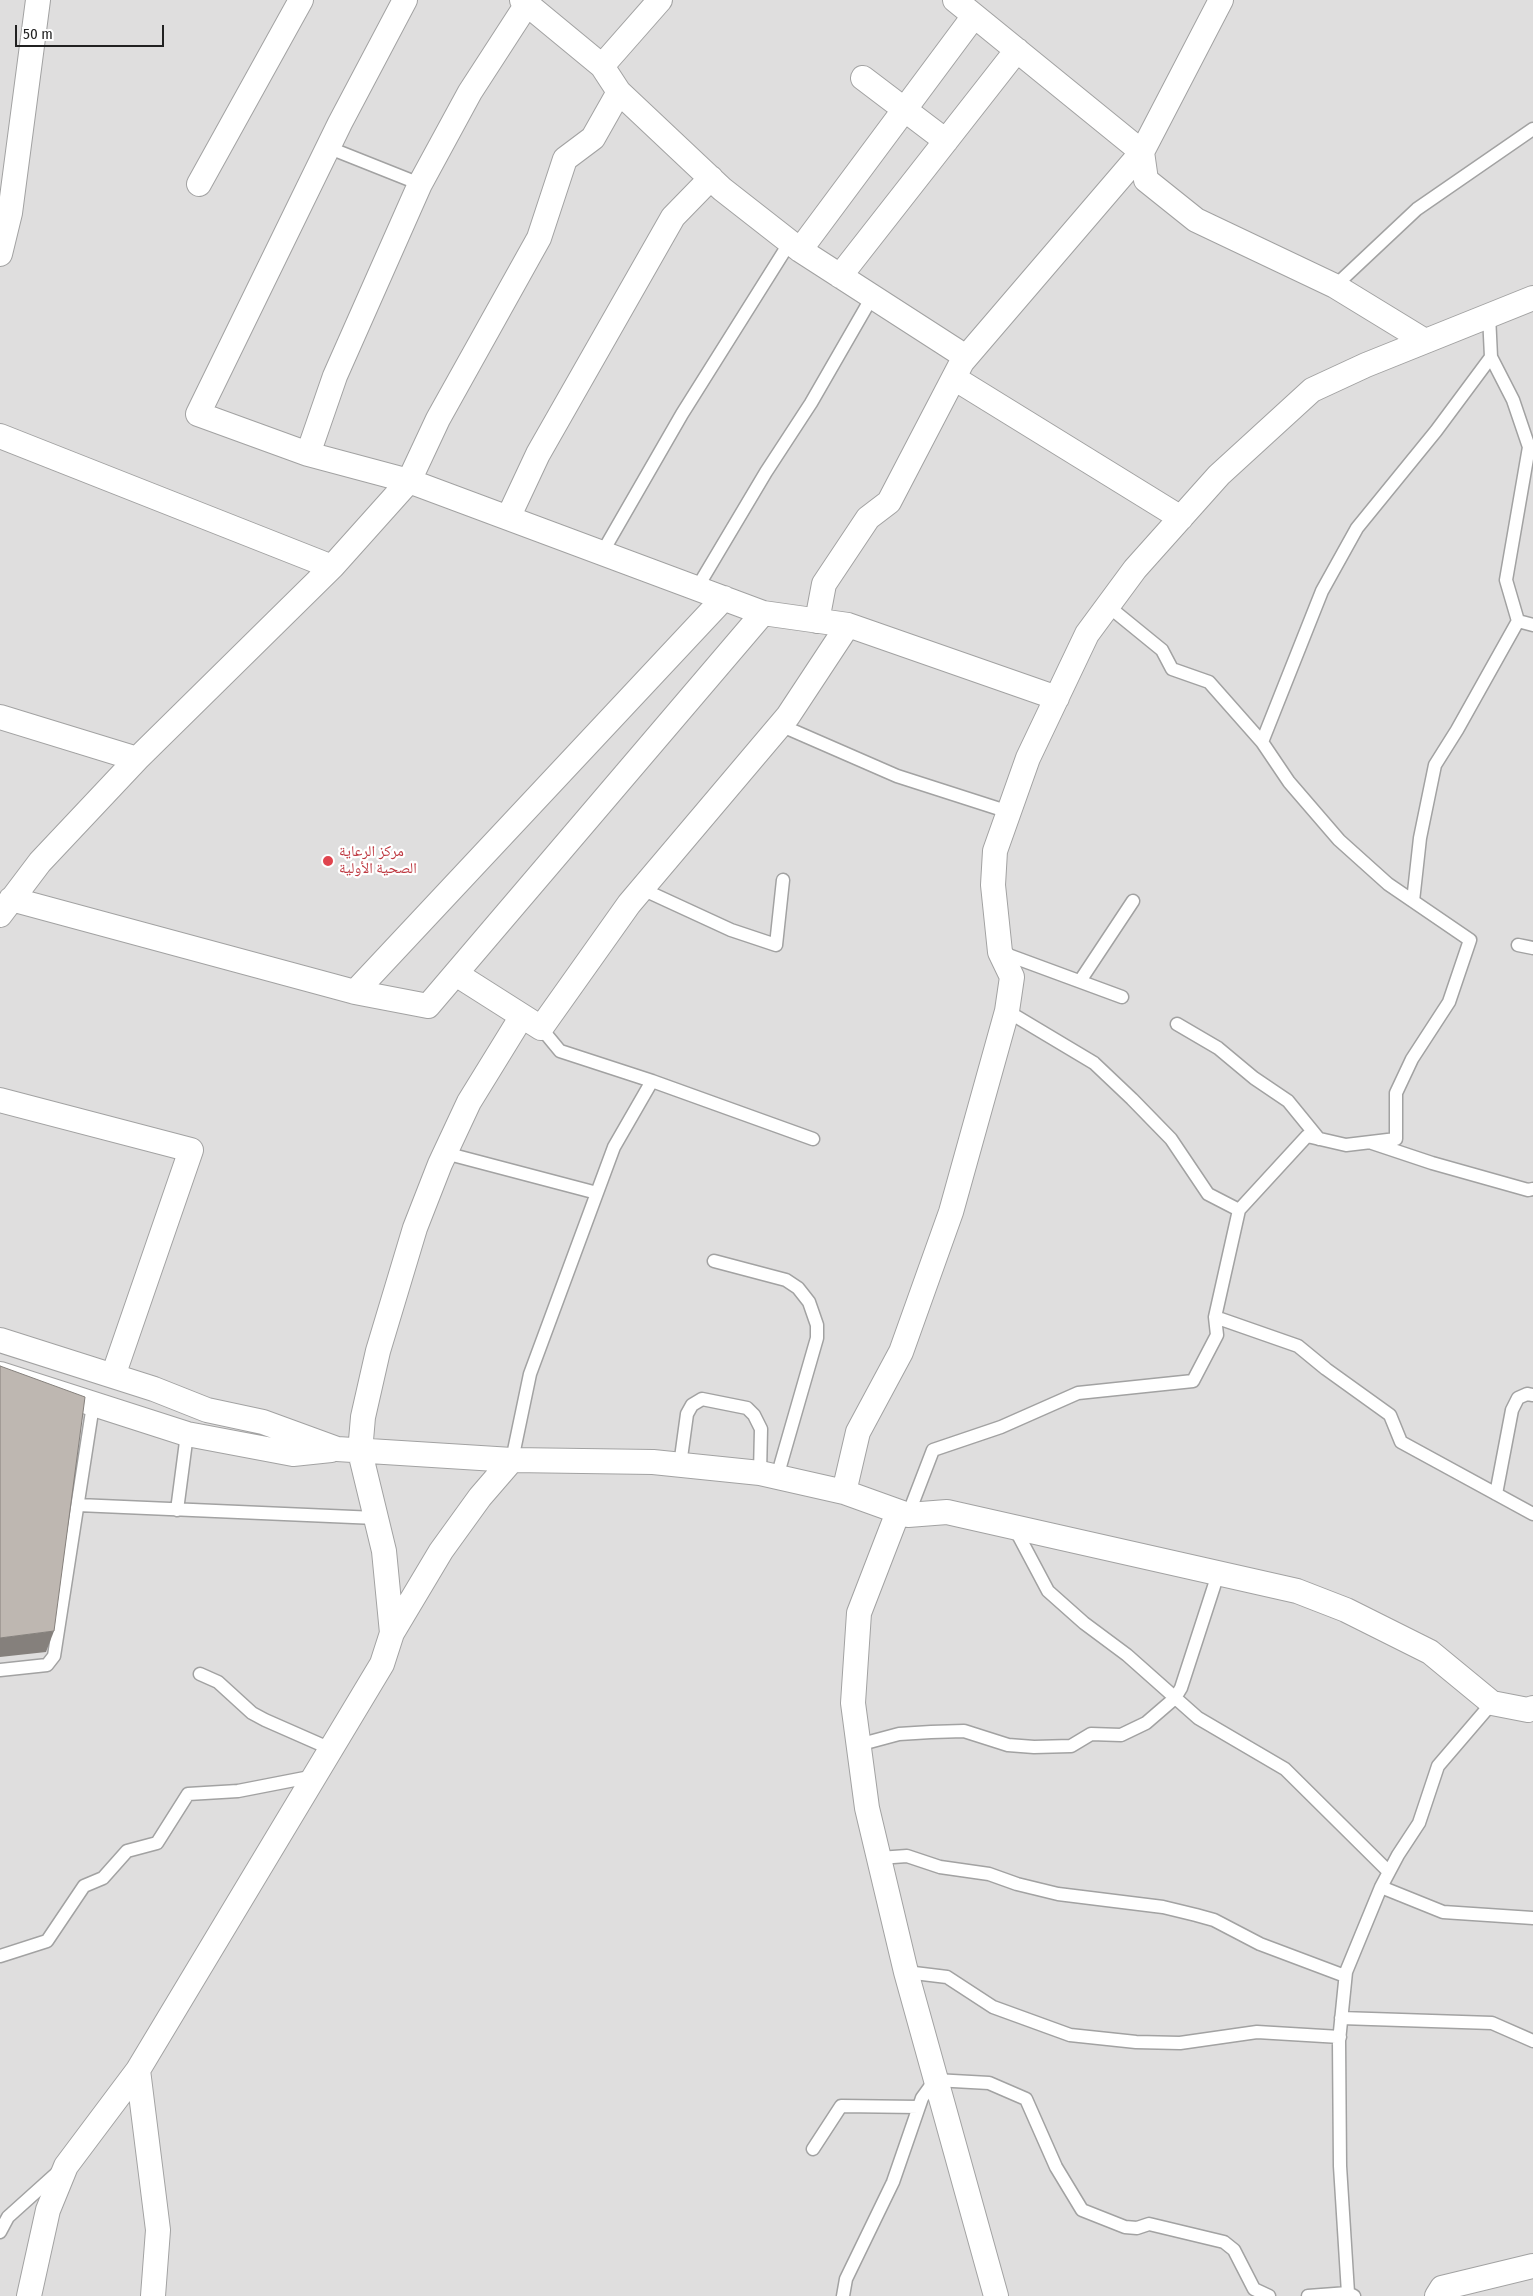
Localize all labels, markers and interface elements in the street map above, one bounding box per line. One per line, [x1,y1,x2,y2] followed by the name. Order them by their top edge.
[18,15,166,47] scale bar
[23,25,53,43] text: 50 m
[339,843,417,878] place label: مركز الرعاية الصحية الأولية
[321,854,335,868] marker: مركز الرعاية الصحية الأولية

